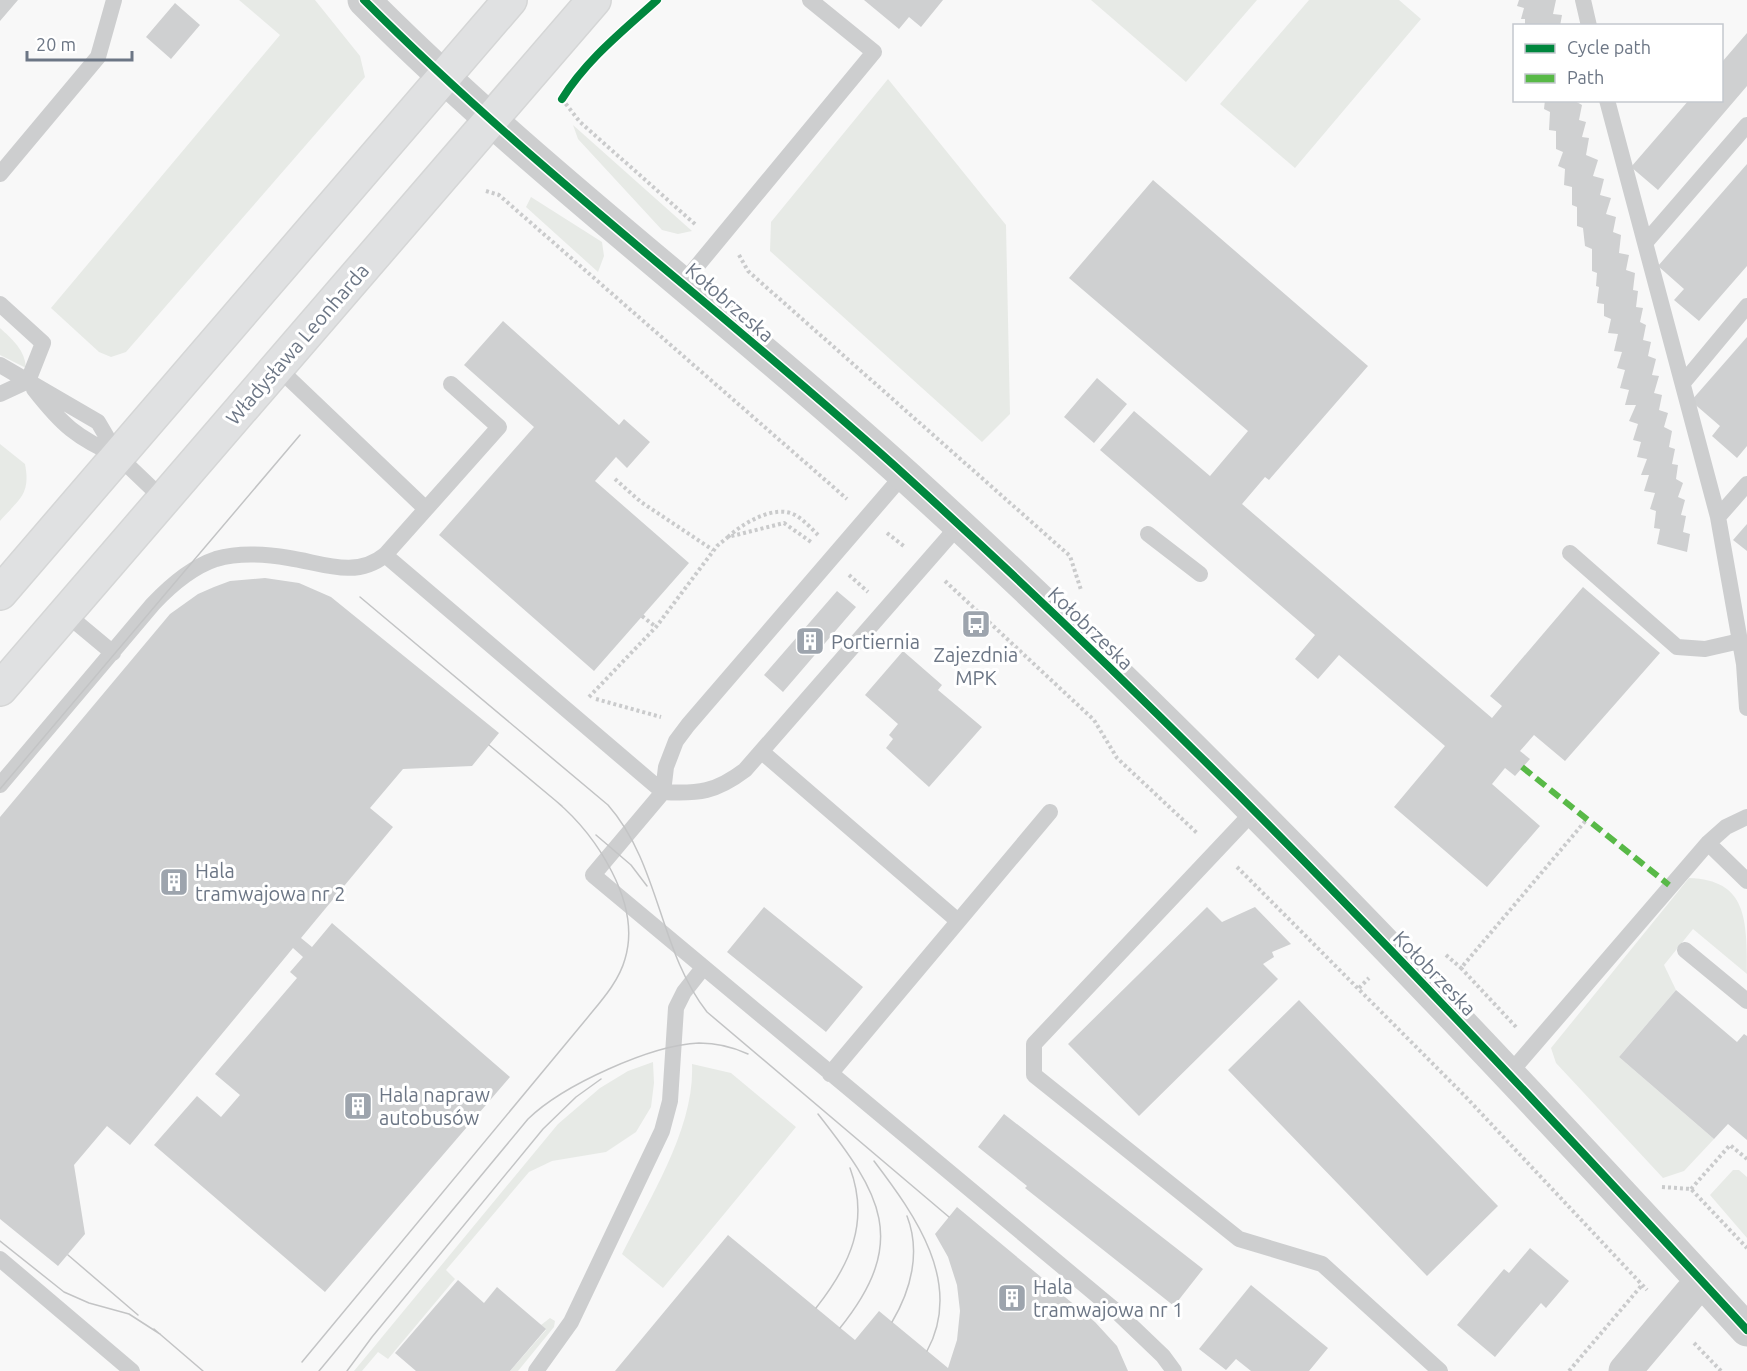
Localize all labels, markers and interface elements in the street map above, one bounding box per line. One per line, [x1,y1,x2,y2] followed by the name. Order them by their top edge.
[27,24,132,62] scale bar
[1513,24,1723,102] legend
[36,34,76,54] text: 20 m
[1567,37,1651,57] text: Cycle path
[1567,67,1604,87] text: Path
[681,258,779,346] street label: Kołobrzeska
[221,259,373,429] street label: Władysława Leonharda
[1044,582,1138,674] street label: Kołobrzeska
[960,608,992,640] bus stop icon: Zajezdnia MPK
[794,625,826,657] building icon: Portiernia
[831,630,920,653] place label: Portiernia
[934,643,1018,689] place label: Zajezdnia MPK
[195,859,346,905] place label: Hala tramwajowa nr 2
[158,866,190,898] building icon: Hala tramwajowa nr 2
[1389,926,1481,1020] street label: Kołobrzeska
[379,1083,491,1129] place label: Hala napraw autobusów
[342,1090,374,1122] building icon: Hala napraw autobusów
[1033,1275,1184,1321] place label: Hala tramwajowa nr 1
[996,1282,1028,1314] building icon: Hala tramwajowa nr 1

